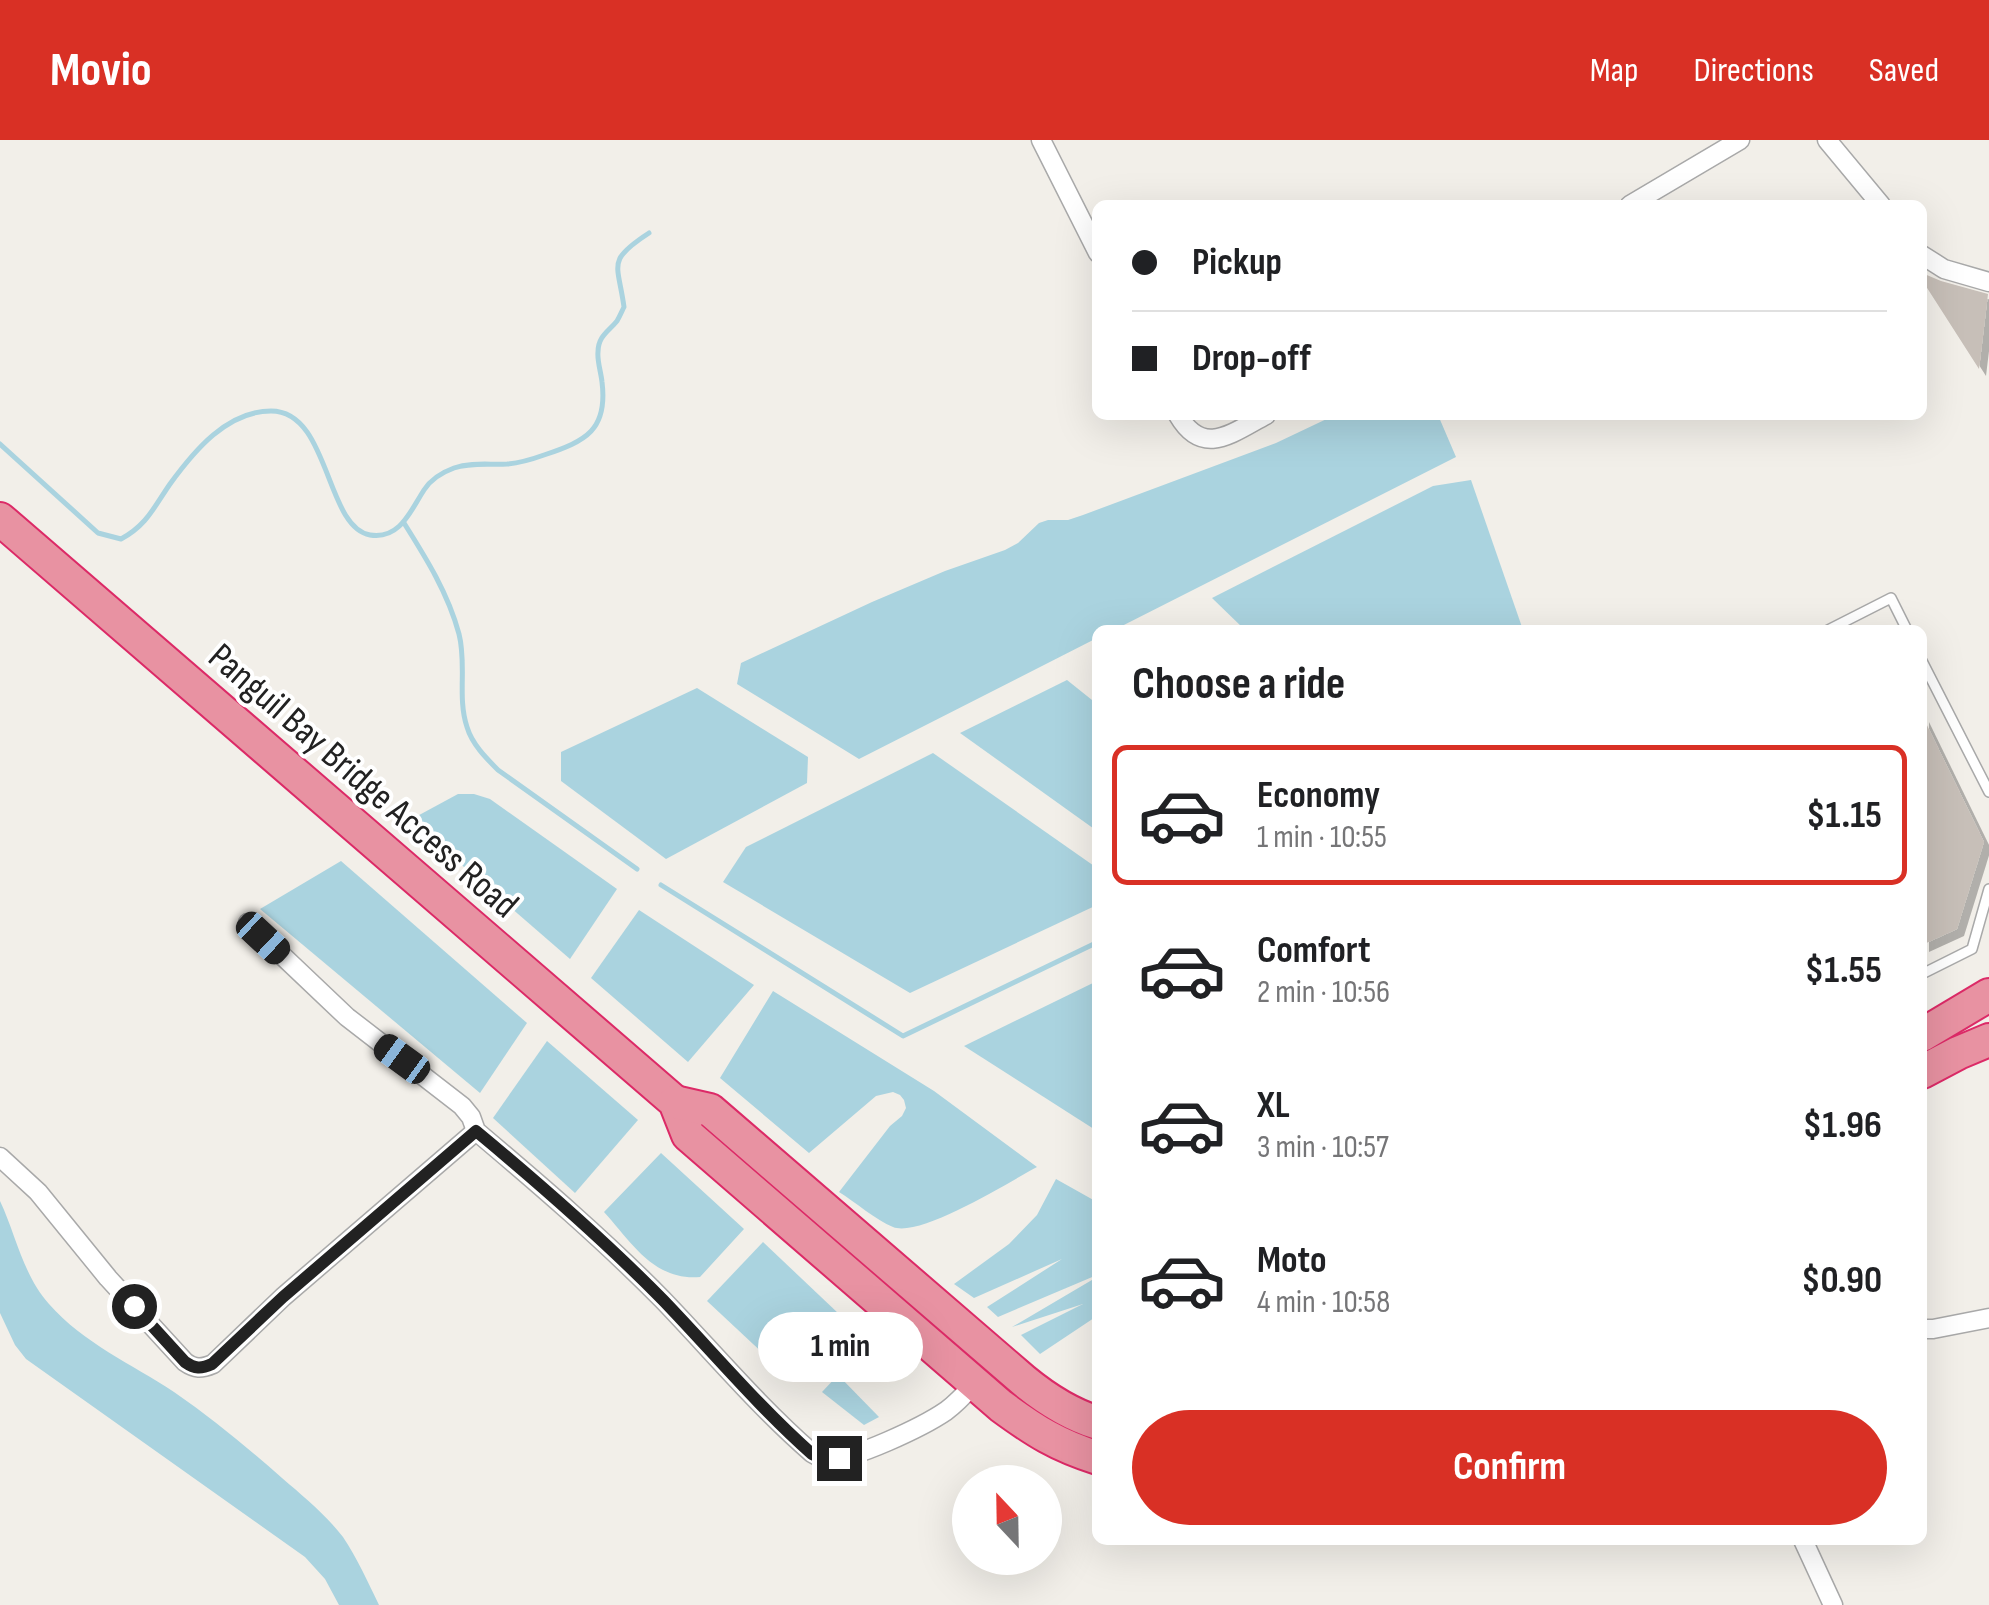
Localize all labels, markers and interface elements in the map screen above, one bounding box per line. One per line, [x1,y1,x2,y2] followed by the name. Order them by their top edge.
[50,42,152,99] text: Movio
[1590,49,1639,92] text: Map
[1694,49,1814,92] text: Directions
[1869,49,1939,92] text: Saved
[1192,240,1282,285] text: Pickup
[1192,336,1311,381] text: Drop-off
[199,635,527,928] street label: Panguil Bay Bridge Access Road
[1132,657,1345,712] text: Choose a ride
[1137,770,1227,860] icon: car
[1257,773,1380,818] text: Economy
[1806,793,1882,838] text: $1.15
[1257,818,1387,857] text: 1 min · 10:55
[231,907,295,969] car
[1137,925,1227,1015] icon: car
[1257,928,1371,973] text: Comfort
[1805,948,1882,993] text: $1.55
[1257,973,1390,1012] text: 2 min · 10:56
[369,1029,435,1089] car
[1137,1080,1227,1170] icon: car
[1257,1083,1290,1128] text: XL
[1803,1103,1882,1148] text: $1.96
[1257,1128,1389,1167] text: 3 min · 10:57
[1137,1235,1227,1325] icon: car
[1257,1238,1327,1283] text: Moto
[1801,1258,1882,1303] text: $0.90
[1257,1283,1390,1322] text: 4 min · 10:58
[112,1284,157,1329] route start
[756,1313,922,1383] callout: 1 min
[811,1327,870,1366] text: 1 min
[1132,1410,1887,1525] button: Confirm
[817,1436,862,1481] route end
[952,1465,1062,1575] north arrow
[952,1465,1062,1575] map controls

